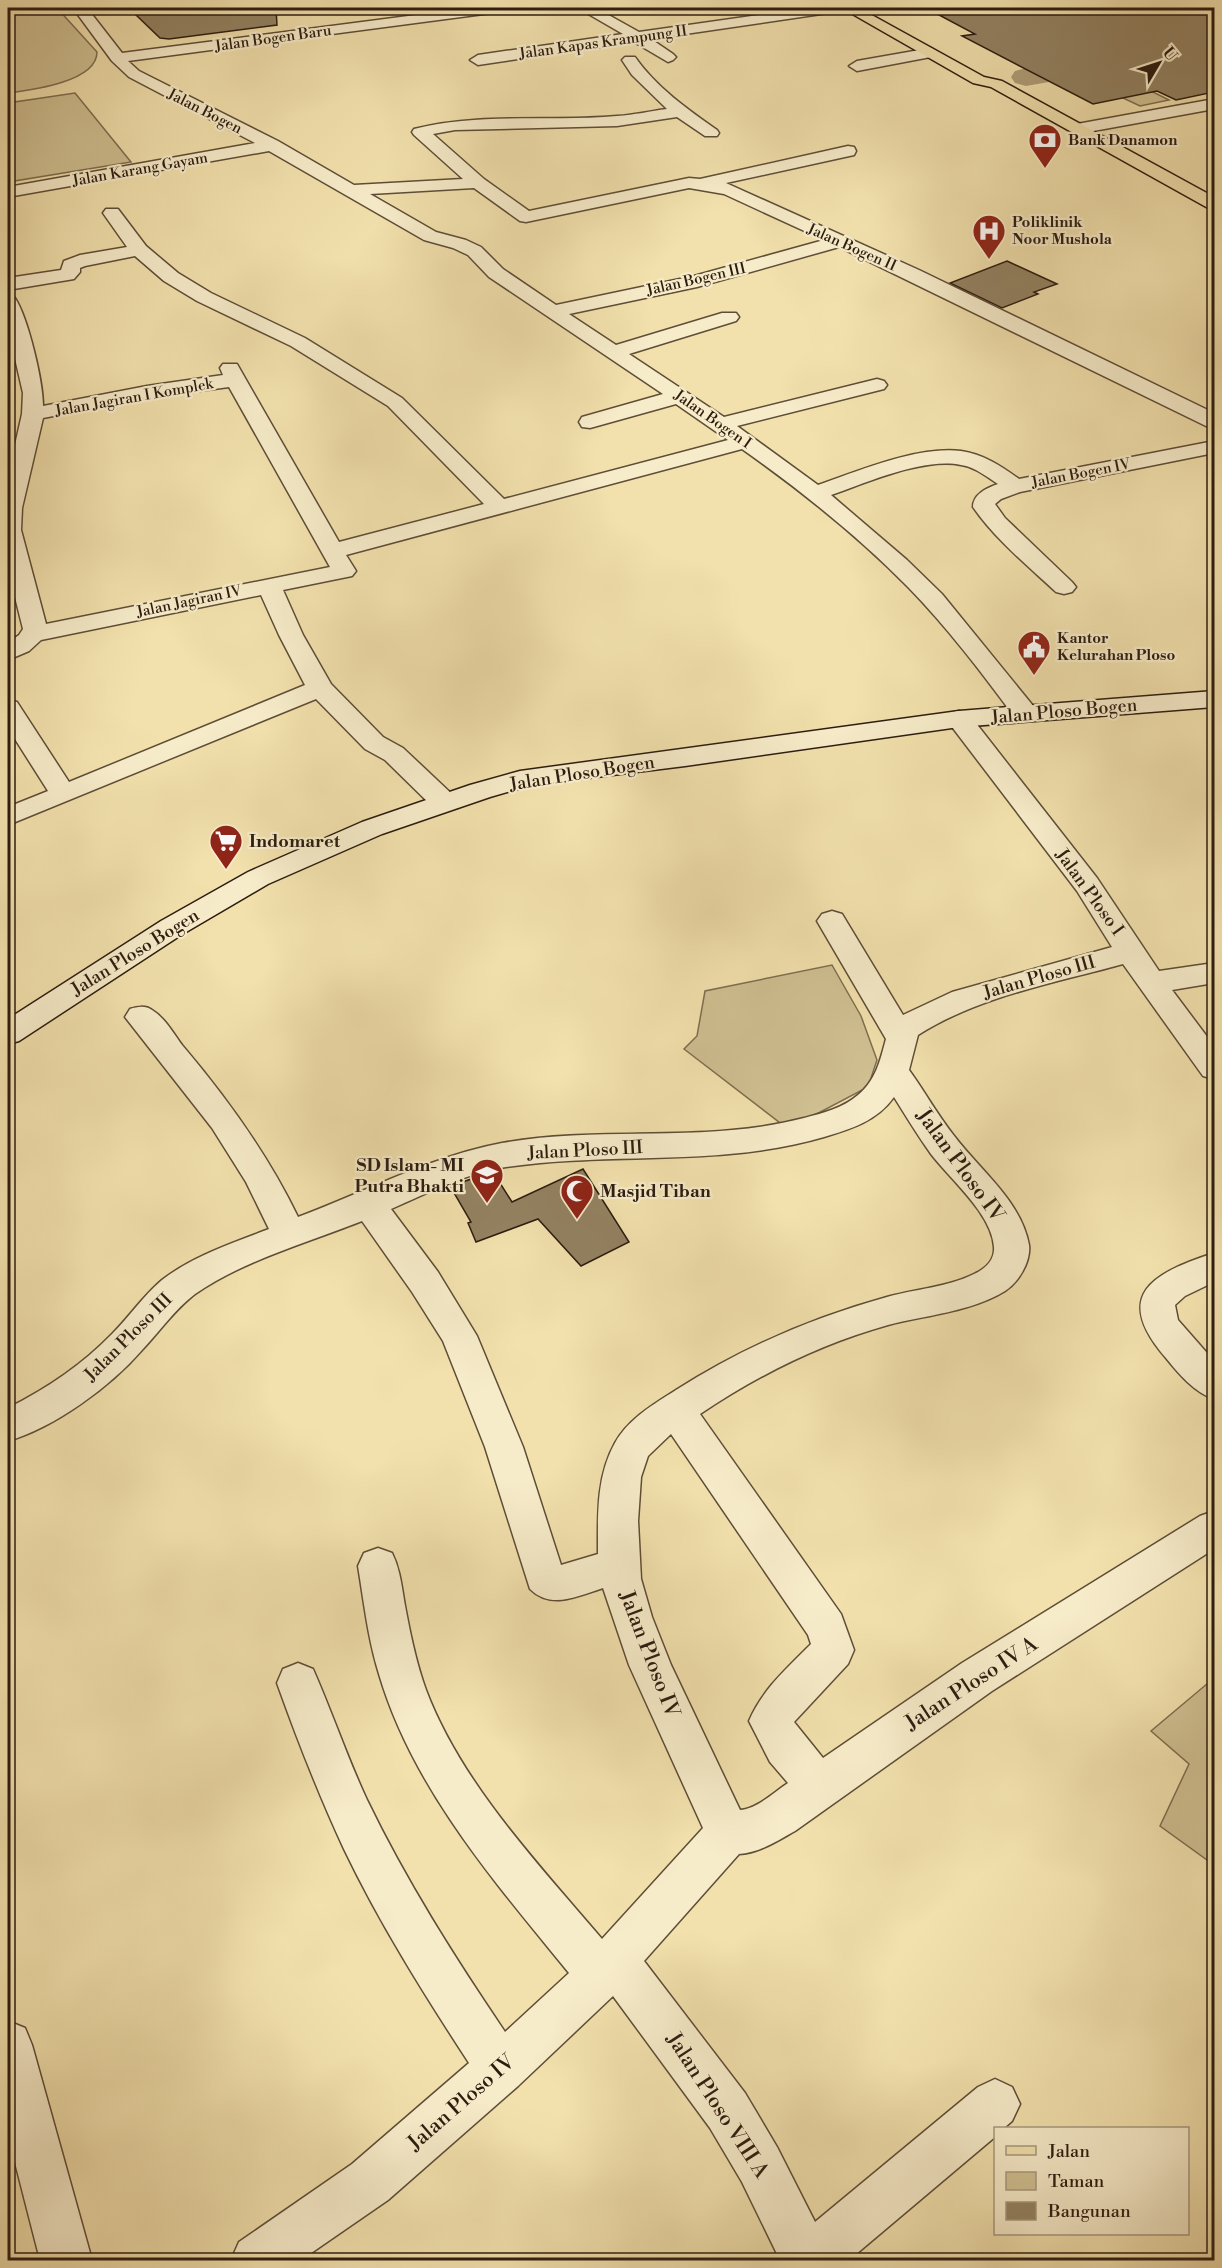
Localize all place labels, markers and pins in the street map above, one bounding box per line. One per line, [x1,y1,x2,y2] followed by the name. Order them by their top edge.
[1027,122,1063,169] bank icon: Bank Danamon
[1068,131,1178,150] place label: Bank Danamon
[971,213,1007,260] hospital icon: Poliklinik Noor Mushola
[1012,213,1113,249] place label: Poliklinik Noor Mushola
[1016,629,1052,676] public building icon: Kantor Kelurahan Ploso
[1057,629,1175,665] place label: Kantor Kelurahan Ploso
[208,823,244,870] supermarket icon: Indomaret
[249,830,341,853] place label: Indomaret
[355,1154,464,1198] place label: SD Islam- MI Putra Bhakti
[469,1157,505,1204] school or university icon: SD Islam- MI Putra Bhakti
[559,1173,595,1220] mosque icon: Masjid Tiban
[600,1180,711,1203] place label: Masjid Tiban

